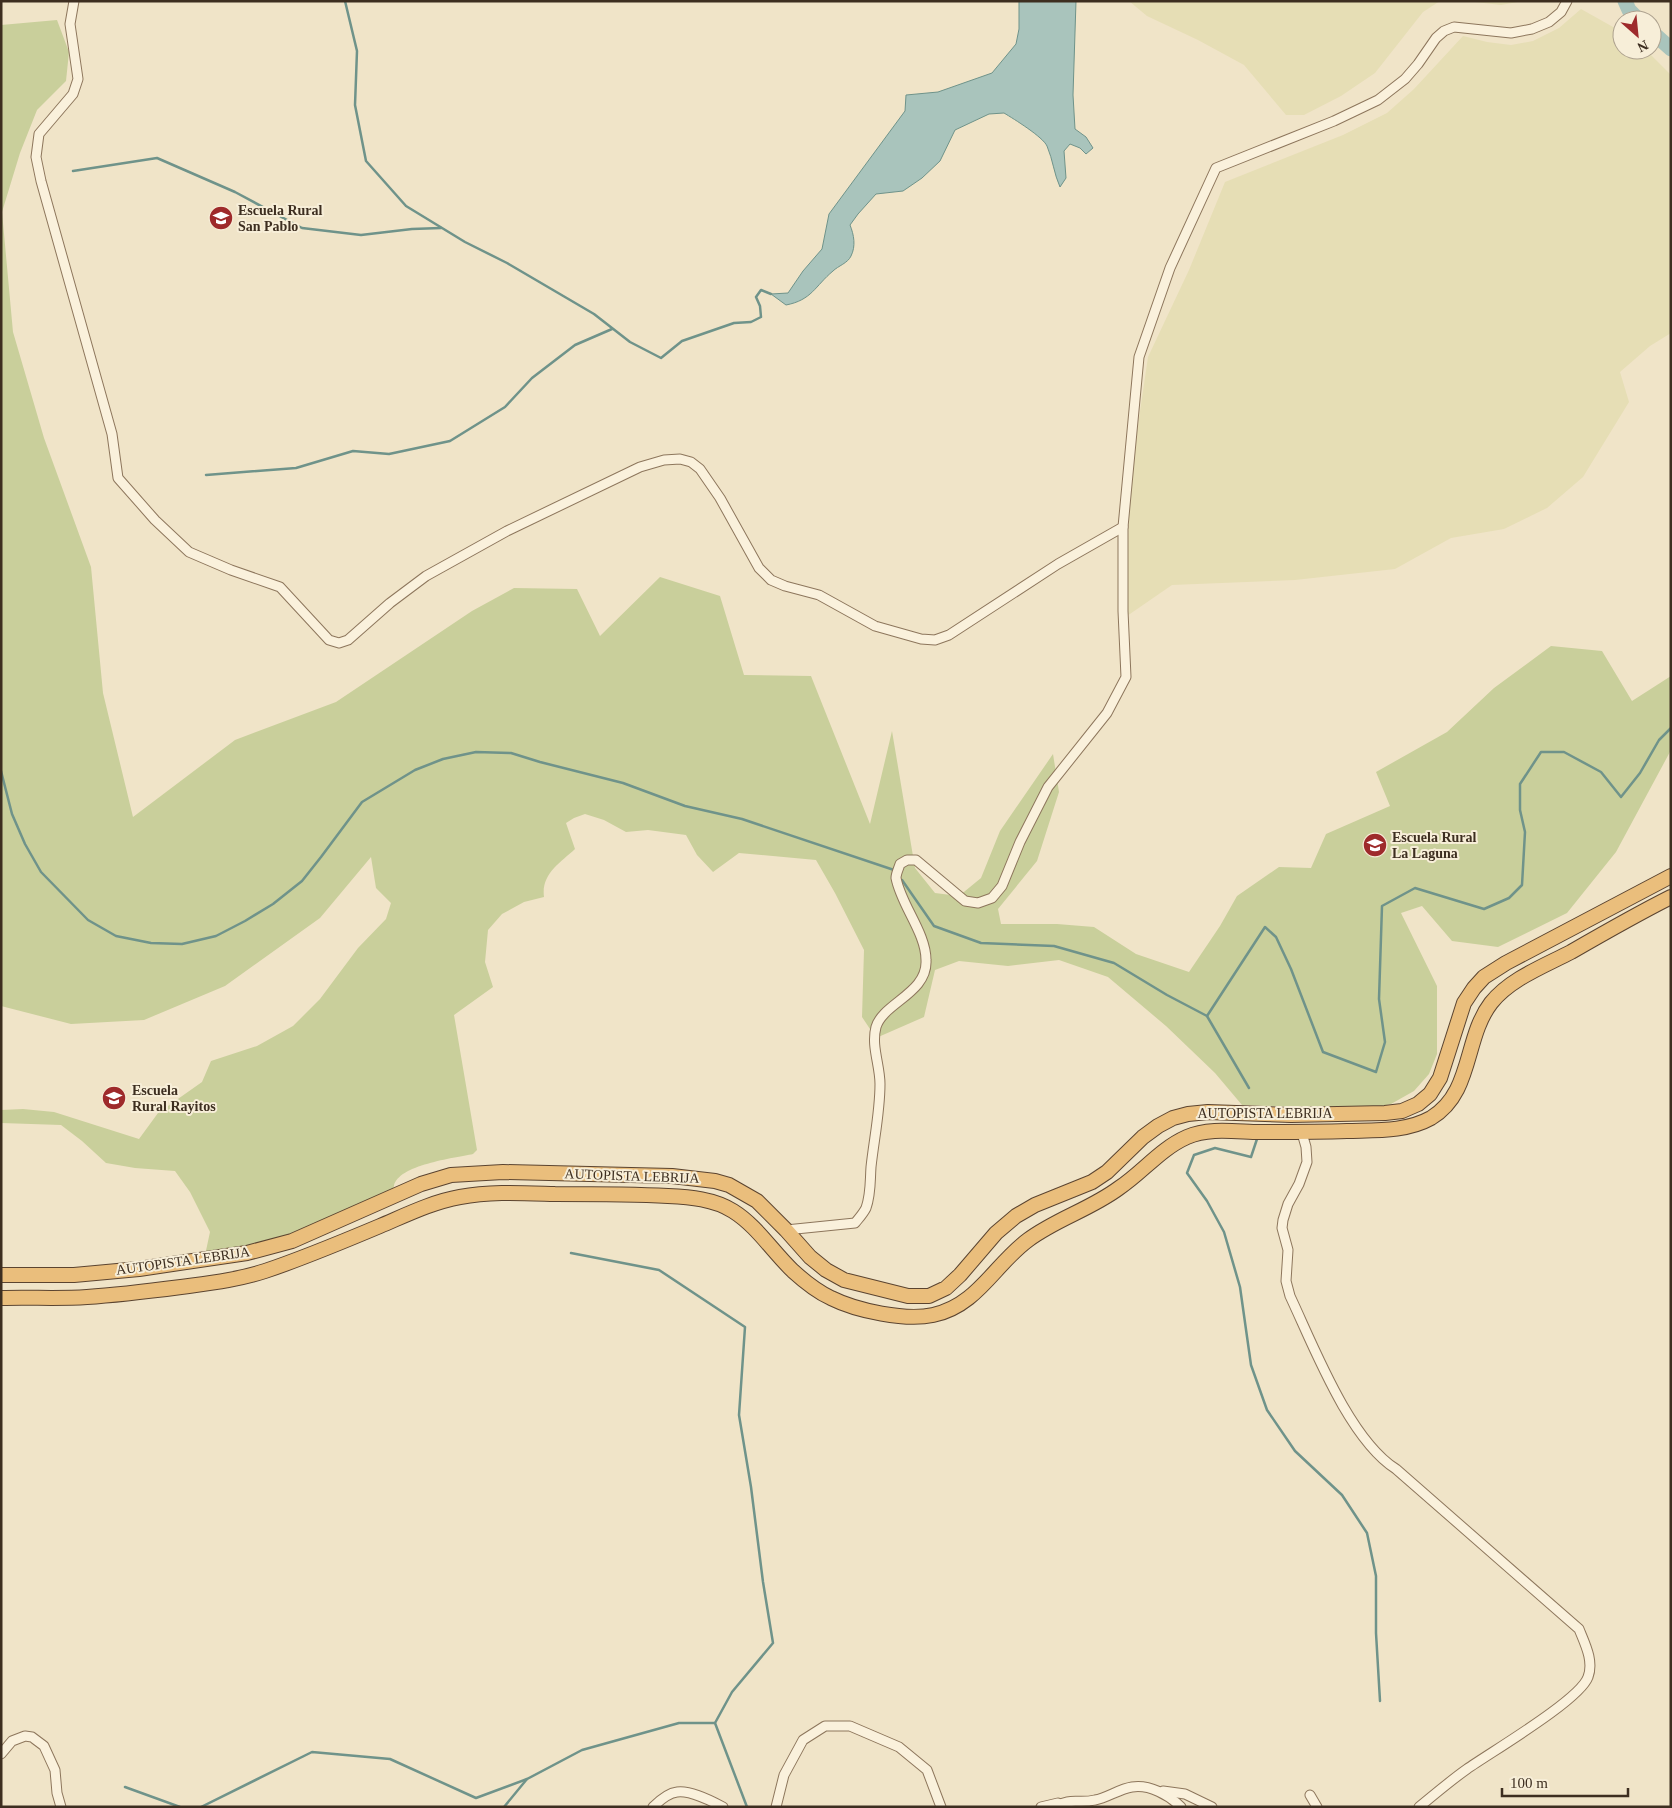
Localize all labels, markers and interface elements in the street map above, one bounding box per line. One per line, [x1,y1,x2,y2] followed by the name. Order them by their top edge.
[1612,10,1662,60] north arrow
[1635,37,1651,55] text: N
[238,203,323,234] place label: Escuela Rural San Pablo
[208,205,234,231] school or university icon: Escuela Rural San Pablo
[1392,830,1477,861] place label: Escuela Rural La Laguna
[1362,832,1388,858] school or university icon: Escuela Rural La Laguna
[132,1083,216,1114] place label: Escuela Rural Rayitos
[101,1085,127,1111] school or university icon: Escuela Rural Rayitos
[1197,1106,1333,1121] street label: AUTOPISTA LEBRIJA
[564,1166,701,1186] street label: AUTOPISTA LEBRIJA
[115,1244,252,1278] street label: AUTOPISTA LEBRIJA
[1502,1766,1628,1798] scale bar
[1510,1775,1548,1791] text: 100 m

